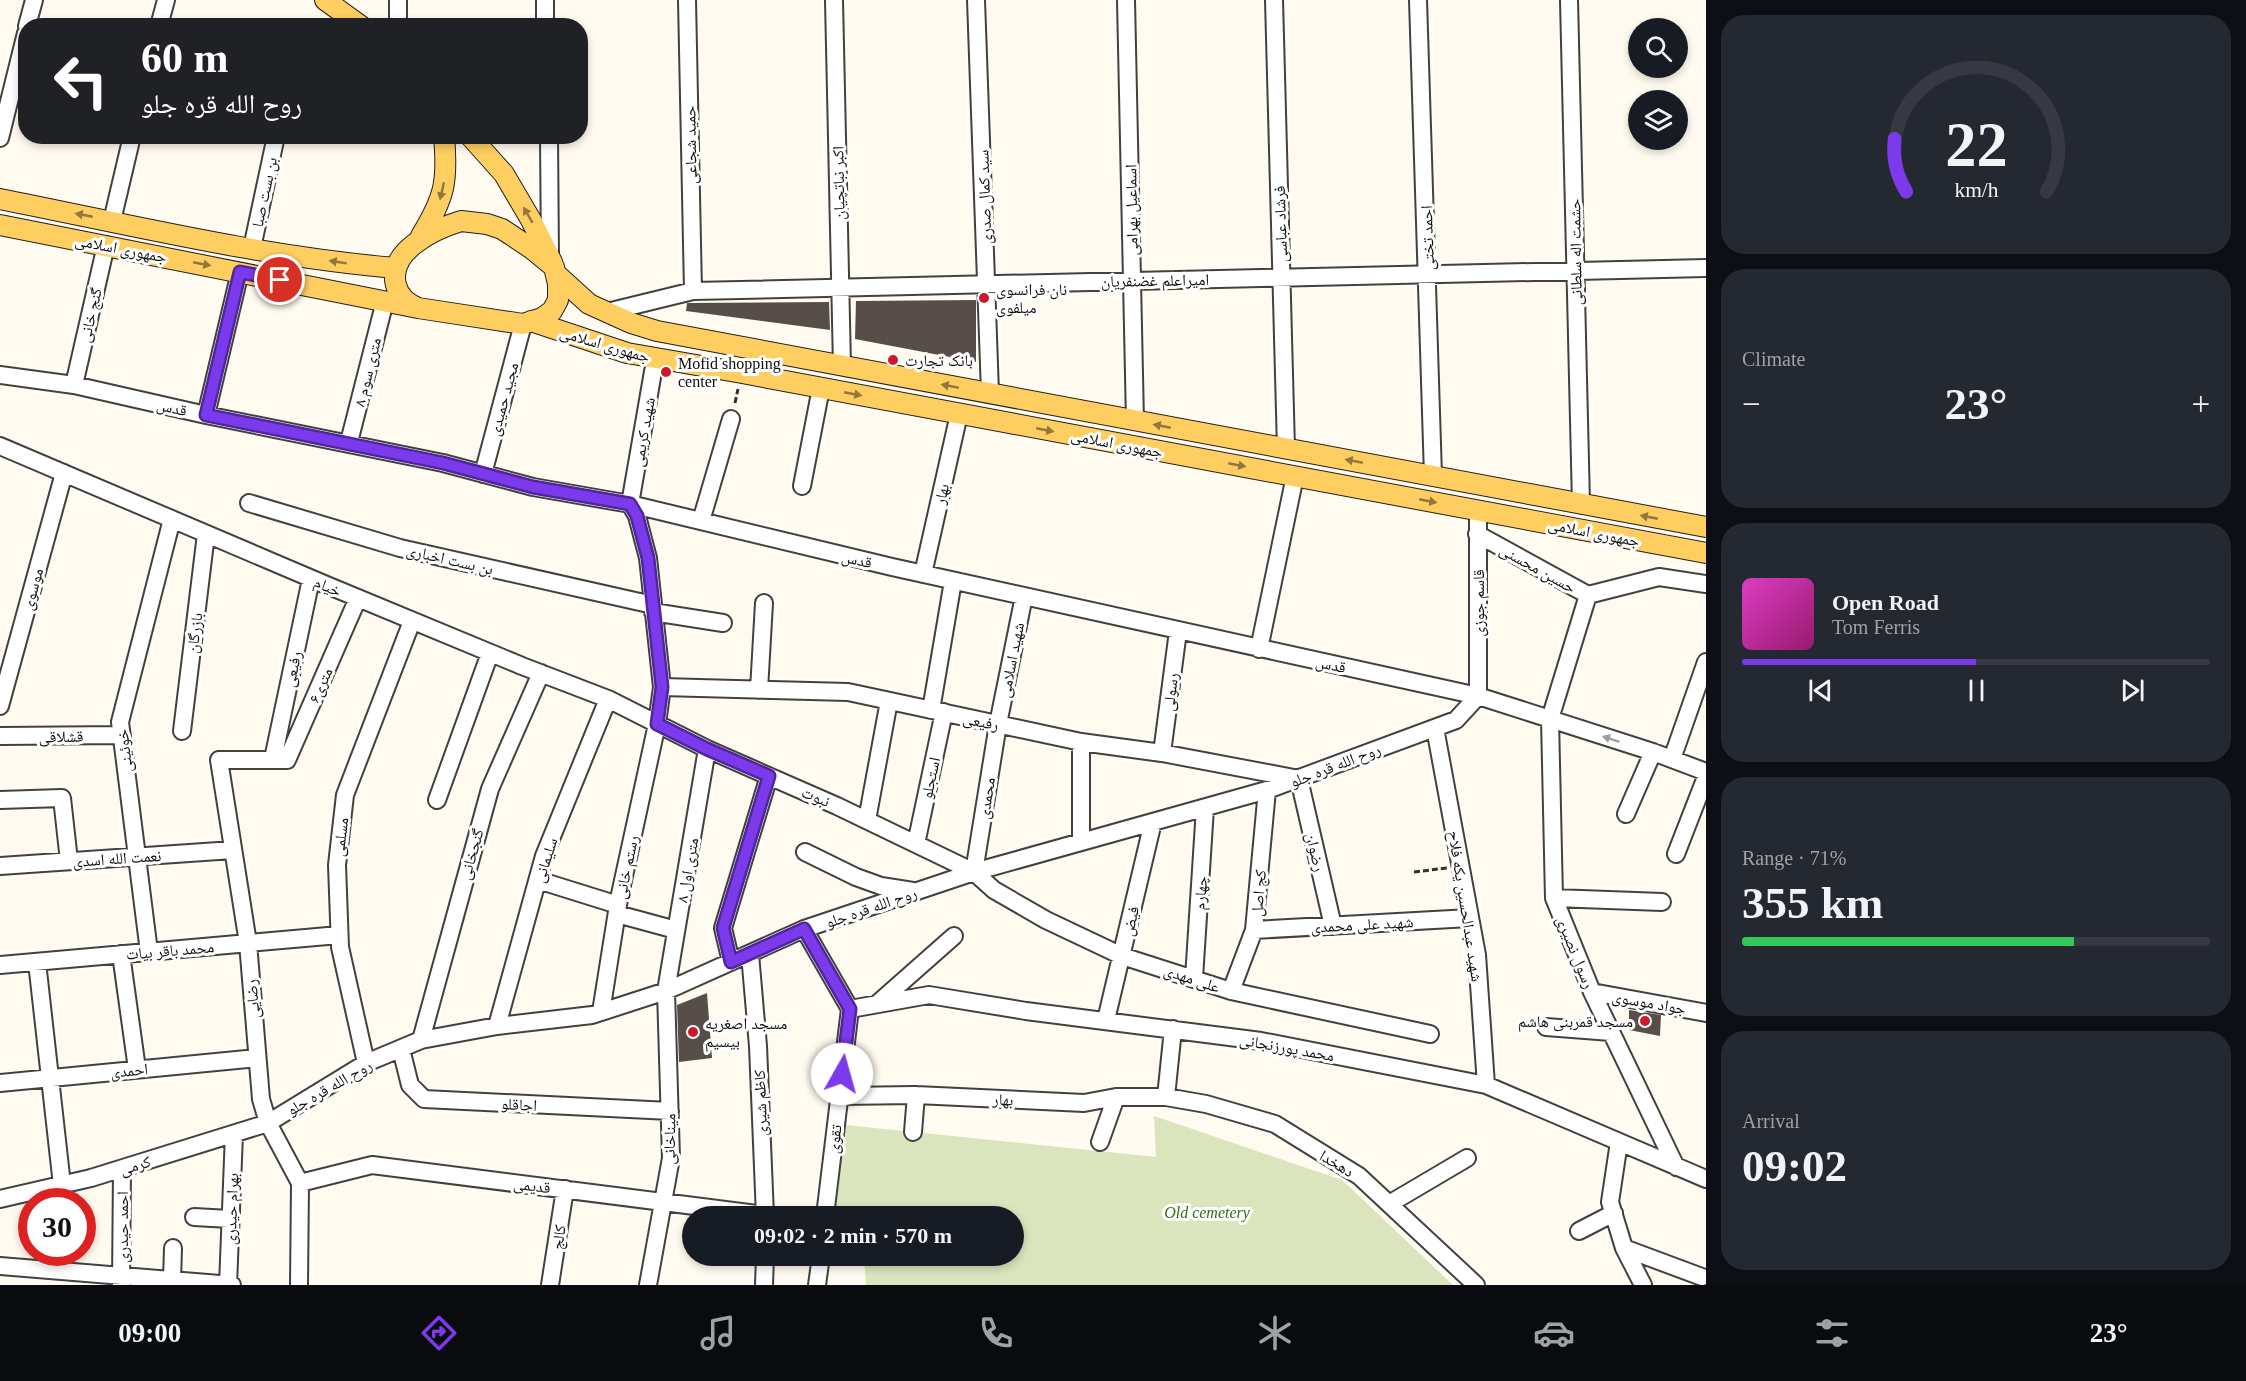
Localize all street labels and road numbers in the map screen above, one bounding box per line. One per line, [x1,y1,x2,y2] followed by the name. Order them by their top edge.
[681,106,702,184] street label: حمید شجاعی
[829,146,850,220] street label: اکبر نباتچیان
[974,149,997,245] street label: سید کمال صدری
[249,156,282,229] street label: بن بست صبا
[1122,164,1143,256] street label: اسماعیل بهرامی
[1271,185,1292,263] street label: فرشاد عباسی
[1566,198,1587,306] street label: حشمت اله سلطانی
[1418,205,1439,271] street label: احمد تختی
[73,231,168,268] street label: جمهوری اسلامی
[1101,271,1209,292] street label: امیراعلم غضنفریان
[76,286,107,345] street label: گنج خانی
[557,324,652,367] street label: جمهوری اسلامی
[351,336,386,409] street label: ۸ متری سوم
[486,361,523,438] street label: مجید حمیدی
[155,396,189,421] street label: قدس
[629,396,660,468] street label: شهید کریمی
[1069,426,1164,463] street label: جمهوری اسلامی
[931,482,953,507] street label: بهار
[1546,515,1641,552] street label: جمهوری اسلامی
[404,541,495,580] street label: بن بست اخباری
[1496,541,1579,598] street label: حسین محسنی
[840,548,874,573] street label: قدس
[19,566,48,612] street label: موسوی
[1470,569,1489,637] street label: قاسم جوزی
[311,573,344,602] street label: خیام
[184,612,207,655] street label: بازرگان
[996,621,1029,700] street label: شهید اسلامی
[280,650,307,689] street label: رفیعی
[1314,653,1348,678] street label: قدس
[305,665,337,706] street label: ۶متری
[1160,672,1183,712] street label: رسولی
[961,709,1000,736] street label: رفیعی
[38,728,84,747] street label: قشلاقی
[113,728,138,774] street label: خوئینی
[1288,740,1384,792] street label: روح الله قره جلو
[918,756,944,801] street label: استجلو
[975,776,1000,820] street label: محمدی
[799,783,832,811] street label: نبوت
[330,816,353,858] street label: مسلمی
[456,826,489,882] street label: گنجخانی
[1443,829,1486,983] street label: شهید عبدالحسین یکه فلاح
[1301,831,1328,874] street label: رضوان
[611,834,643,901] street label: رستم خانی
[530,836,563,885] street label: سلیمانی
[673,836,704,904] street label: ۸ متری اول
[72,847,162,872] street label: نعمت الله اسدی
[1248,868,1271,917] street label: کج اصل
[1191,875,1212,911] street label: چهارم
[823,884,920,933] street label: روح الله قره جلو
[1119,905,1144,938] street label: فیض
[1310,913,1414,938] street label: شهید علی محمدی
[1551,913,1598,992] street label: رسول نصیری
[125,938,215,964] street label: محمد باقر بیات
[1161,961,1222,997] street label: علی مهدی
[242,978,265,1019] street label: رضایی
[1610,988,1687,1019] street label: جواد موسوی
[1238,1031,1336,1066] street label: محمد پورزنجانی
[284,1056,376,1120] street label: روح الله قره جلو
[109,1060,149,1083] street label: احمدی
[751,1069,772,1136] street label: کاظم شیری
[991,1090,1014,1110] street label: بهار
[500,1095,537,1115] street label: اجاقلو
[661,1113,680,1165] street label: میناخانی
[824,1123,847,1155] street label: تقوی
[1317,1147,1357,1180] street label: دهخدا
[118,1153,154,1180] street label: کرمی
[222,1173,243,1245] street label: بهرام حیدری
[512,1175,552,1198] street label: قدیمی
[114,1191,133,1263] street label: احمد حیدری
[548,1223,571,1251] street label: کالج

